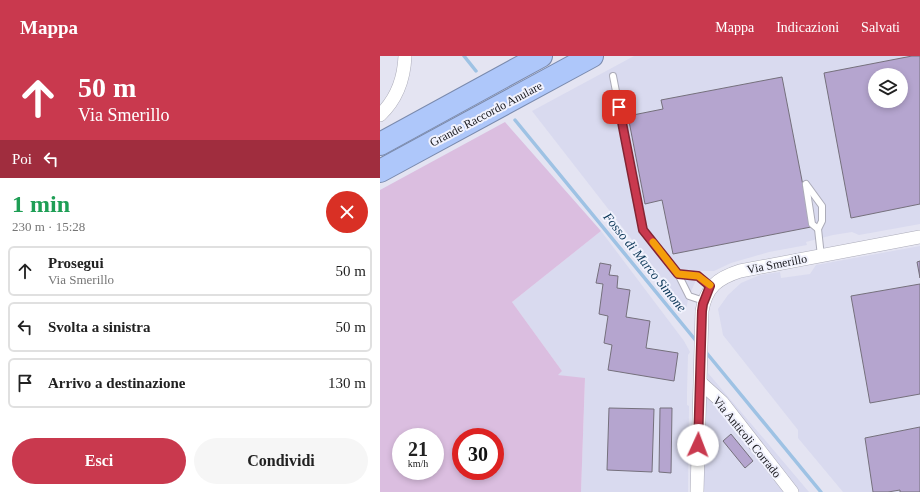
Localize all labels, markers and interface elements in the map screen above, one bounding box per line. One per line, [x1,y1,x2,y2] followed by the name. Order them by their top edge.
[20,17,78,38] text: Mappa
[715,20,754,35] text: Mappa
[776,20,839,35] text: Indicazioni
[861,20,900,35] text: Salvati
[868,68,908,108] map controls
[868,68,908,108] button: layers
[12,72,64,124] icon: ahead
[78,72,136,103] text: 50 m
[427,78,545,150] street label: Grande Raccordo Anulare
[602,90,636,124] pin
[608,96,630,118] icon: arrive
[78,105,169,125] text: Via Smerillo
[40,148,62,170] icon: left
[12,151,32,167] text: Poi
[12,191,70,217] text: 1 min
[326,191,368,233] button: close
[600,209,690,315] water label: Fosso di Marco Simone
[12,219,85,234] text: 230 m · 15:28
[746,251,808,277] street label: Via Smerillo
[48,255,104,271] text: Prosegui
[14,260,36,282] icon: ahead
[336,263,366,279] text: 50 m
[48,272,114,287] text: Via Smerillo
[14,316,36,338] icon: left
[48,319,151,335] text: Svolta a sinistra
[336,319,366,335] text: 50 m
[14,372,36,394] icon: arrive
[48,375,185,391] text: Arrivo a destinazione
[328,375,366,391] text: 130 m
[710,394,784,480] street label: Via Anticoli Corrado
[677,424,719,466] position arrow
[452,428,504,480] speed limit sign: 30
[12,438,186,484] button: Esci
[194,438,368,484] button: Condividi
[408,438,428,460] text: 21
[408,458,428,469] text: km/h

